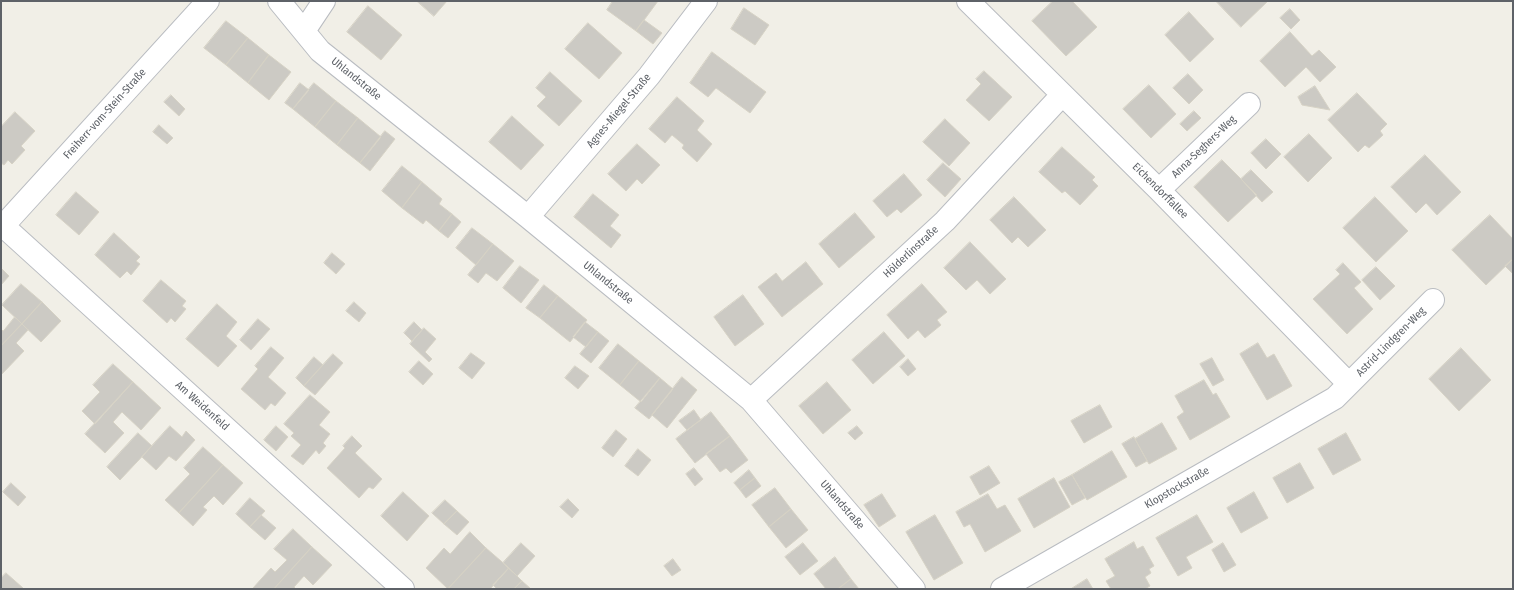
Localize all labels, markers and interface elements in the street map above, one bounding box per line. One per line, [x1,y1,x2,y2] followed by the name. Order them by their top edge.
[328,55,384,103] street label: Uhlandstraße
[61,66,149,162] street label: Freiherr-vom-Stein-Straße
[584,71,654,151] street label: Agnes-Miegel-Straße
[1169,113,1239,181] street label: Anna-Seghers-Weg
[1129,160,1191,222] street label: Eichendorffallee
[881,223,941,281] street label: Hölderlinstraße
[580,259,636,307] street label: Uhlandstraße
[1354,305,1428,379] street label: Astrid-Lindgren-Weg
[172,378,232,434] street label: Am Weidenfeld
[1142,464,1212,512] street label: Klopstockstraße
[817,478,867,532] street label: Uhlandstraße

